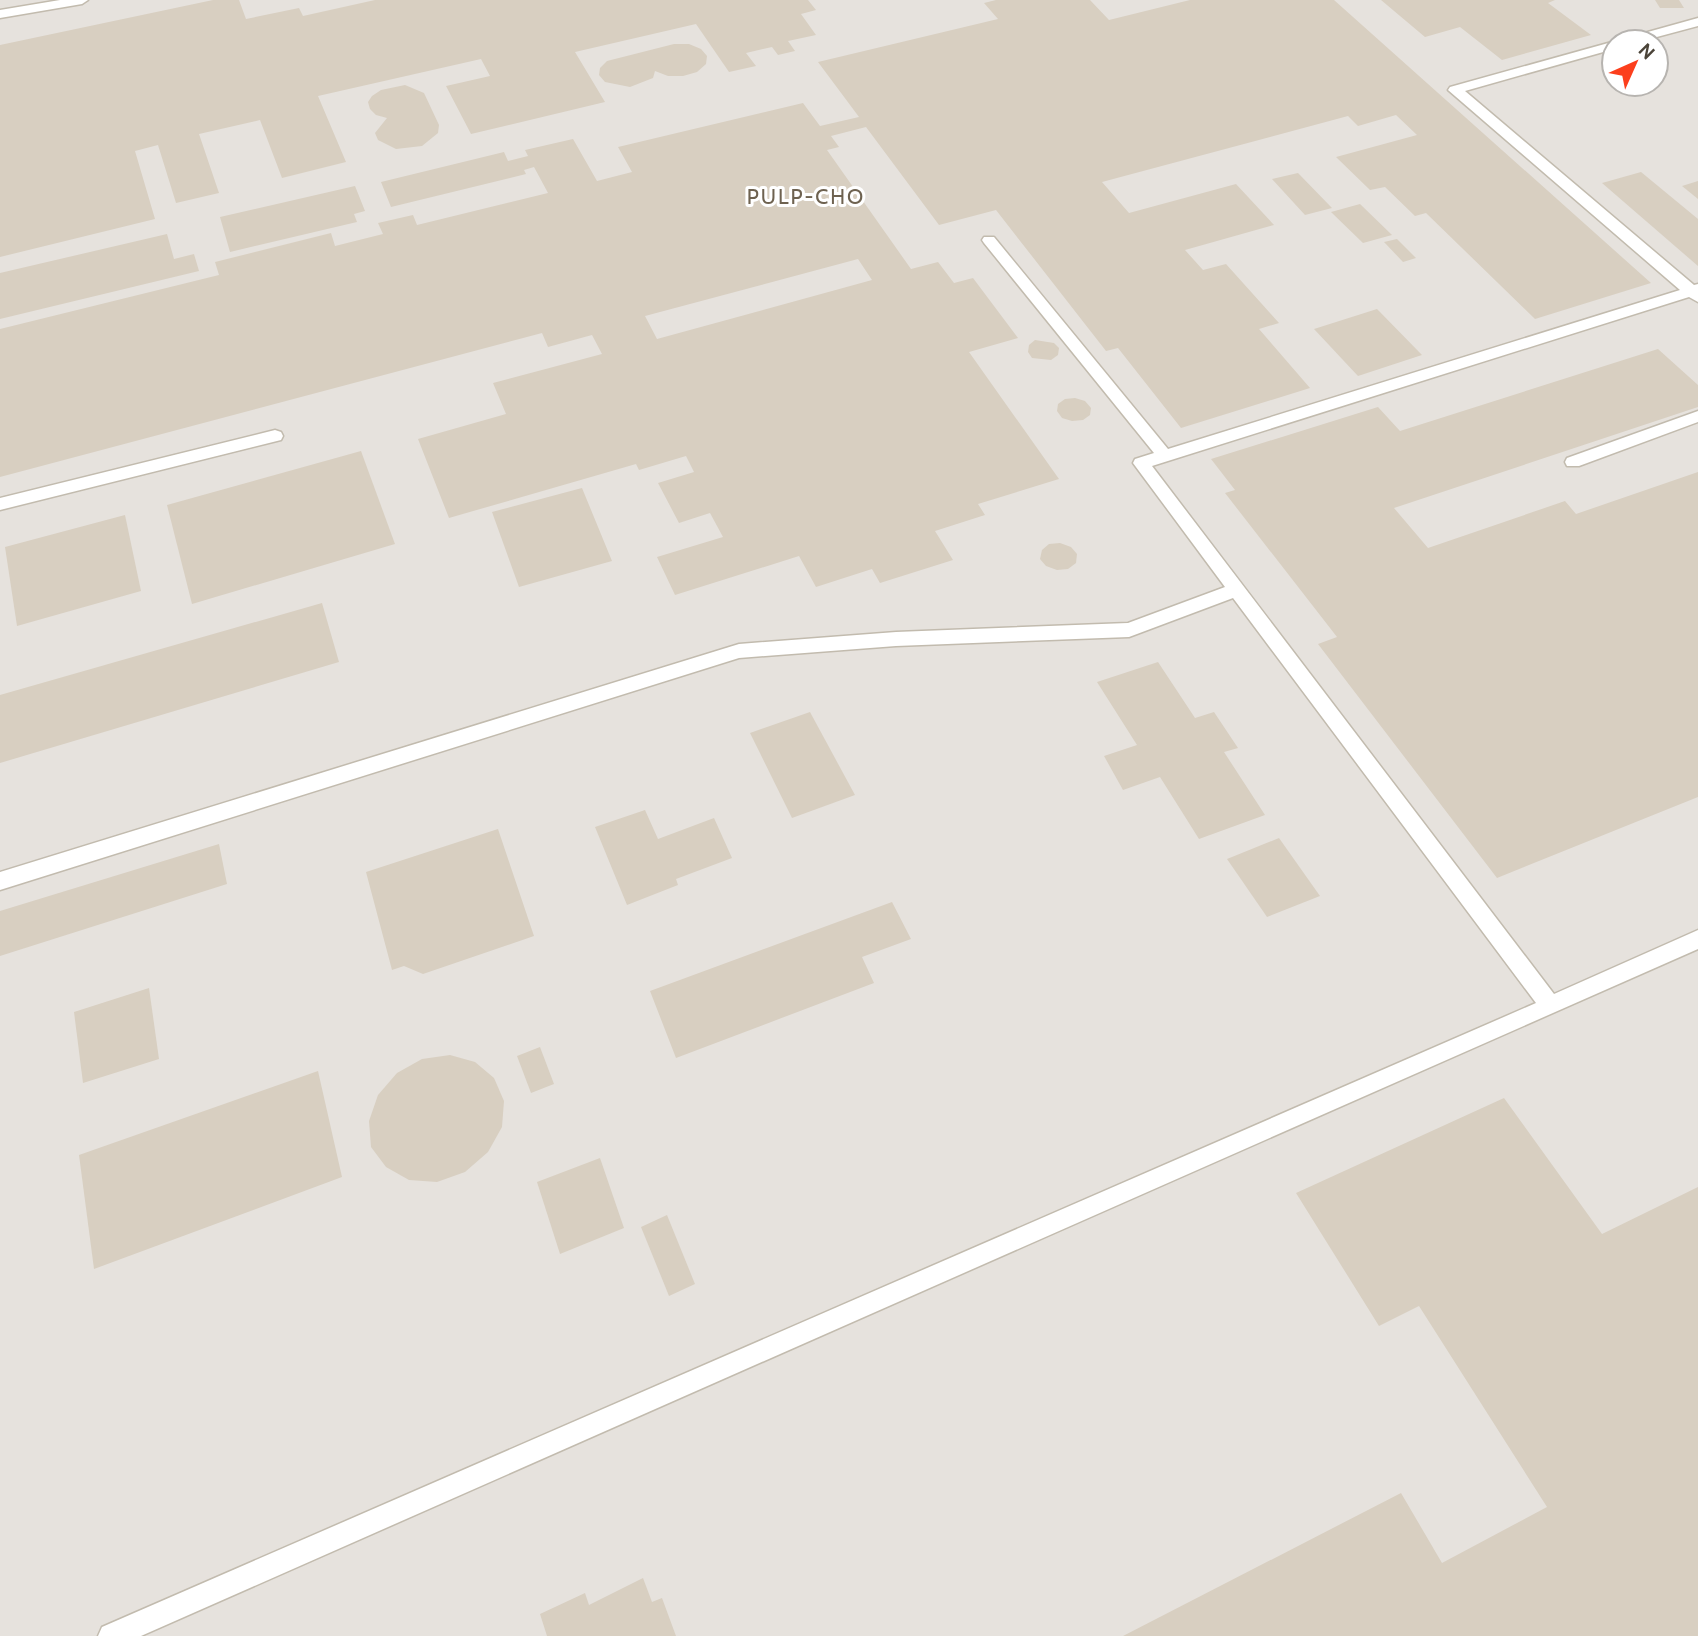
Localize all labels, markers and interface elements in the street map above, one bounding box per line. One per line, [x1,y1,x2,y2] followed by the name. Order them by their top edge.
[1600,28,1670,98] north arrow
[1634,38,1660,64] text: N
[747,184,865,209] district label: PULP-CHO

